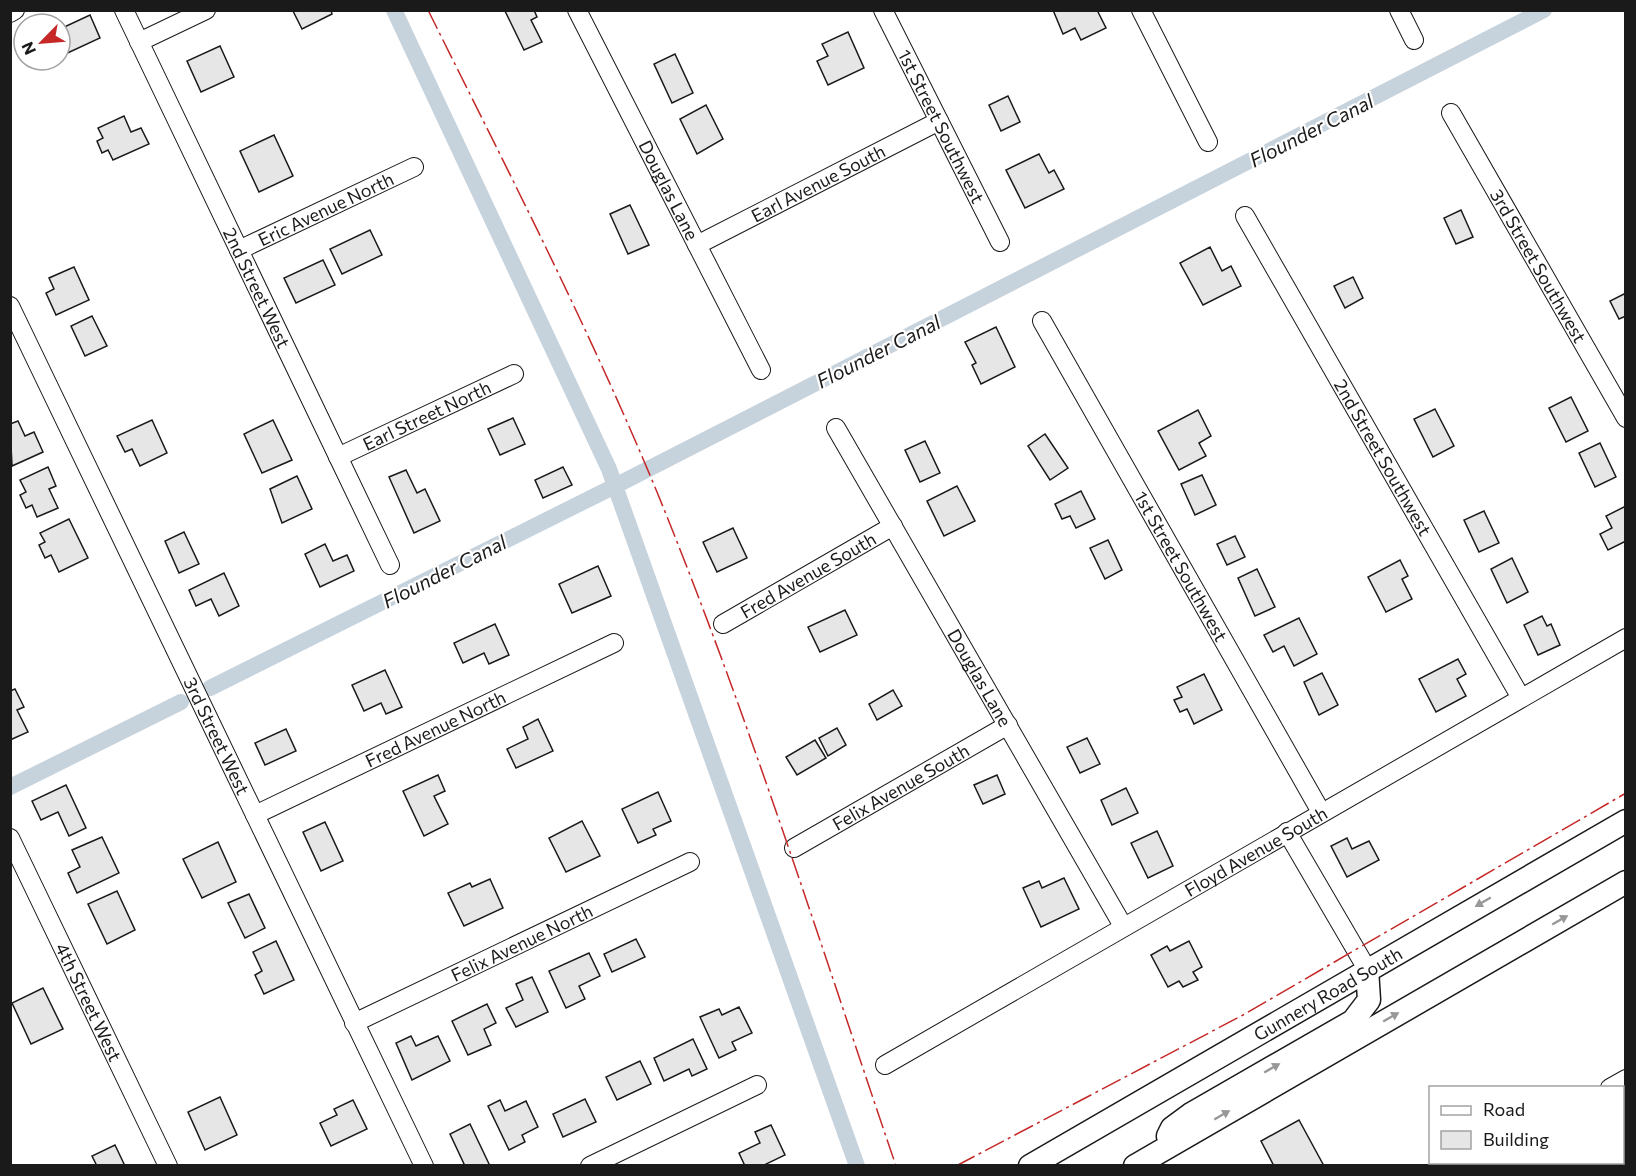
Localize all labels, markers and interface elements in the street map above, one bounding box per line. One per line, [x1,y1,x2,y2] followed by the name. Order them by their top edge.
[12,12,72,72] north arrow
[17,39,39,58] text: N
[894,46,989,207] street label: 1st Street Southwest
[1245,88,1378,172] water label: Flounder Canal
[634,136,704,243] street label: Douglas Lane
[747,139,889,227] street label: Earl Avenue South
[254,167,397,250] street label: Eric Avenue North
[1486,185,1591,346] street label: 3rd Street Southwest
[219,224,295,351] street label: 2nd Street West
[812,309,945,393] water label: Flounder Canal
[1330,375,1437,539] street label: 2nd Street Southwest
[359,376,494,455] street label: Earl Street North
[1130,487,1233,645] street label: 1st Street Southwest
[736,527,880,623] street label: Fred Avenue South
[378,529,511,613] water label: Flounder Canal
[943,625,1017,730] street label: Douglas Lane
[179,674,254,798] street label: 3rd Street West
[362,686,509,772] street label: Fred Avenue North
[828,739,973,835] street label: Felix Avenue South
[1181,802,1331,901] street label: Floyd Avenue South
[1475,897,1492,907] one-way arrow
[447,899,596,986] street label: Felix Avenue North
[1552,915,1569,925] one-way arrow
[51,939,127,1065] street label: 4th Street West
[1249,942,1406,1045] street label: Gunnery Road South
[1383,1012,1400,1022] one-way arrow
[1264,1062,1280,1073] one-way arrow
[1429,1086,1624,1164] legend
[1483,1098,1525,1120] text: Road
[1214,1110,1231,1120] one-way arrow
[1483,1128,1549,1150] text: Building

